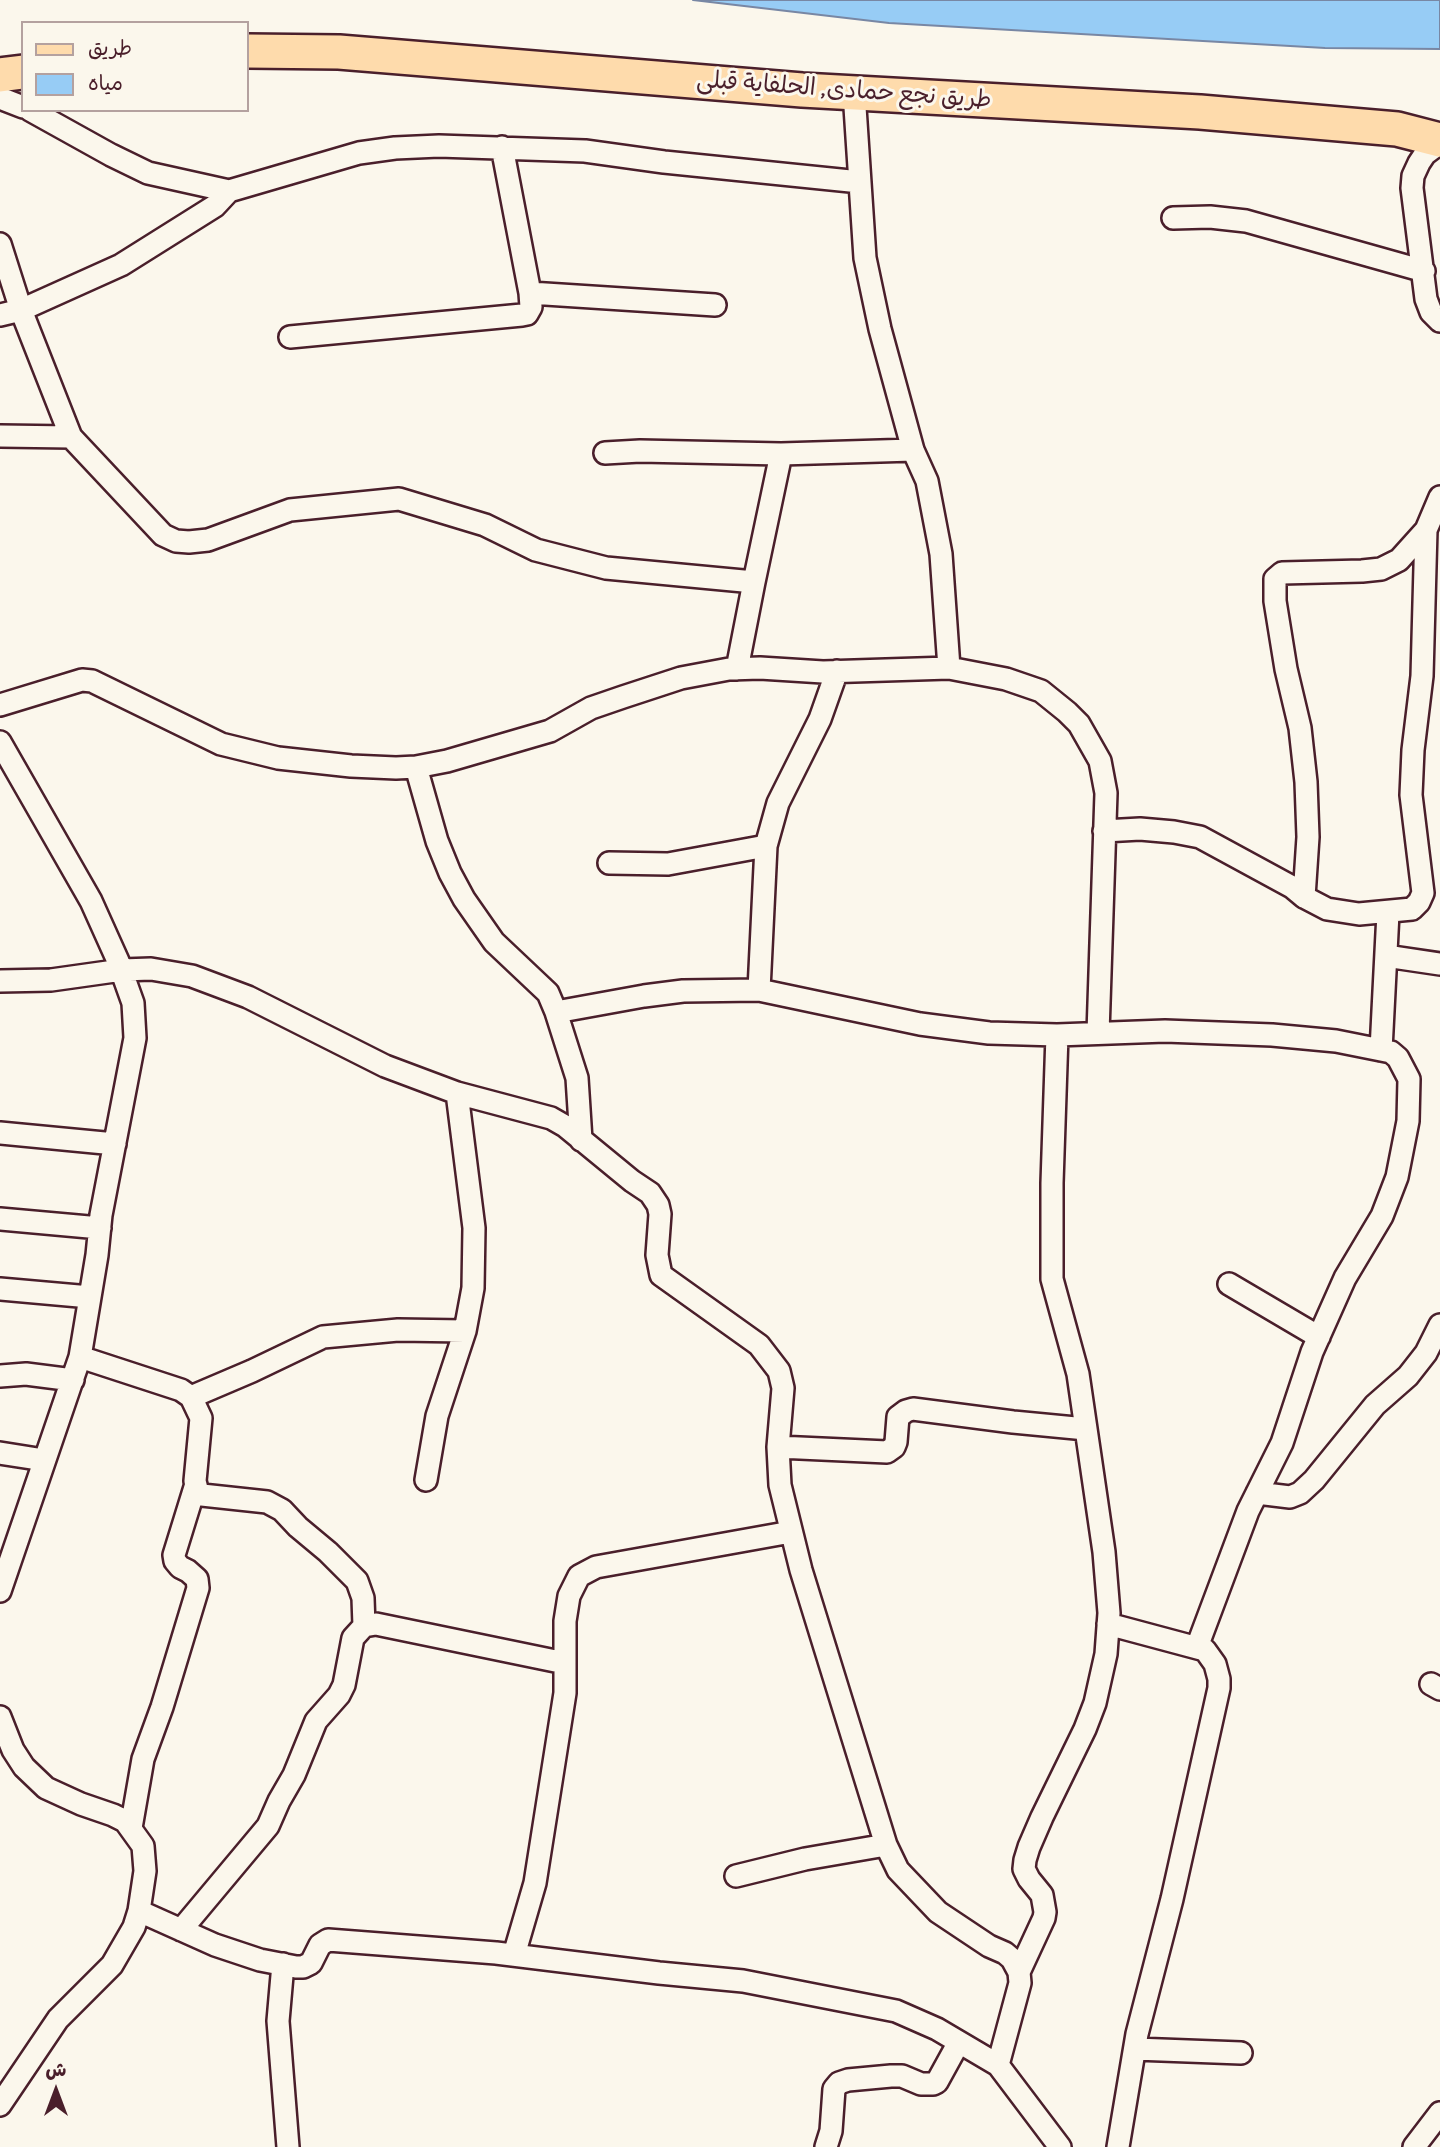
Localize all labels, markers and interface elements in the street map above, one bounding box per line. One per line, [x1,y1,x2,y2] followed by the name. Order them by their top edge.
[21,21,248,112] legend
[88,35,132,60] text: طريق
[696,66,992,116] street label: طريق نجع حمادى, الحلفاية قبلى
[88,70,123,95] text: مياه
[21,2056,91,2126] north arrow
[46,2058,66,2081] text: ش

